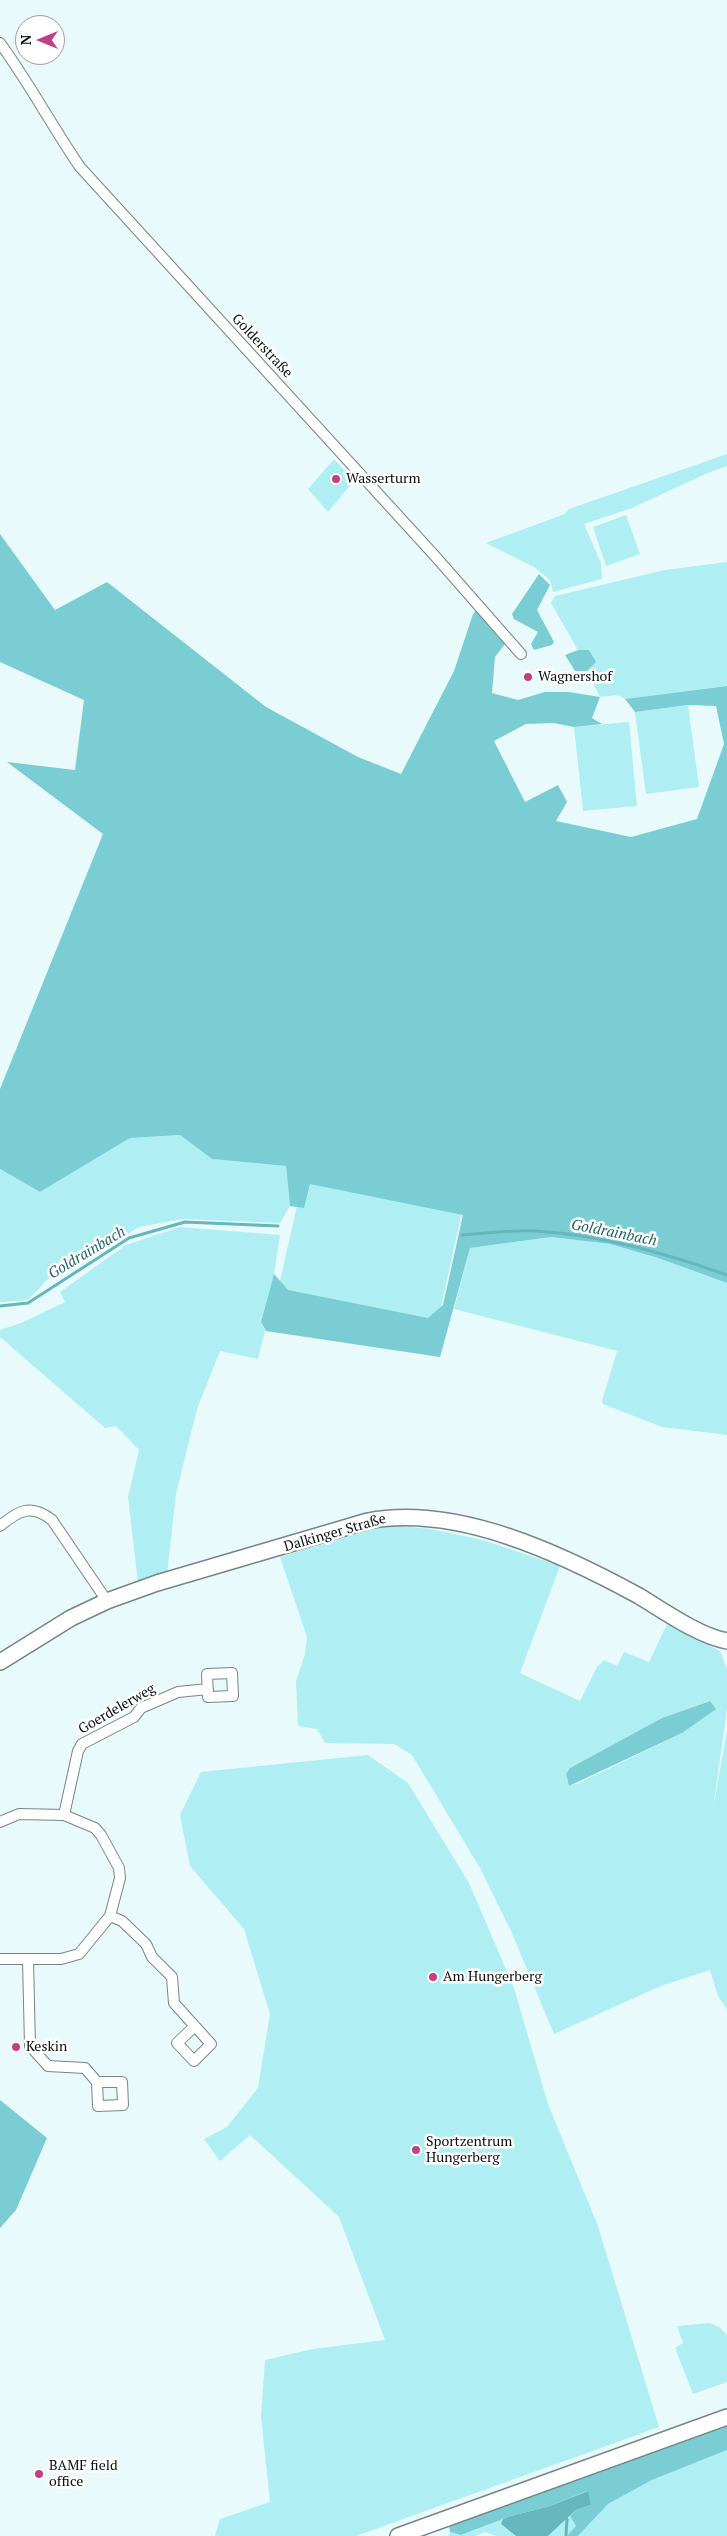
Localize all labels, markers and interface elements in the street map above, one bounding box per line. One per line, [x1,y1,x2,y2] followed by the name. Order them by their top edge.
[15,15,65,65] north arrow
[16,35,35,45] text: N
[228,310,296,382] street label: Golderstraße
[346,471,420,487] place label: Wasserturm
[330,473,342,485] marker: Wasserturm
[538,669,612,685] place label: Wagnershof
[522,671,534,683] marker: Wagnershof
[570,1216,658,1250] water label: Goldrainbach
[45,1223,129,1283] water label: Goldrainbach
[282,1510,388,1556] street label: Dalkinger Straße
[76,1680,158,1738] street label: Goerdelerweg
[443,1969,542,1985] place label: Am Hungerberg
[427,1971,439,1983] marker: Am Hungerberg
[26,2039,67,2055] place label: Keskin
[10,2041,22,2053] marker: Keskin
[426,2134,512,2166] place label: Sportzentrum Hungerberg
[410,2144,422,2156] marker: Sportzentrum Hungerberg
[49,2458,118,2490] place label: BAMF field office
[33,2468,45,2480] marker: BAMF field office

